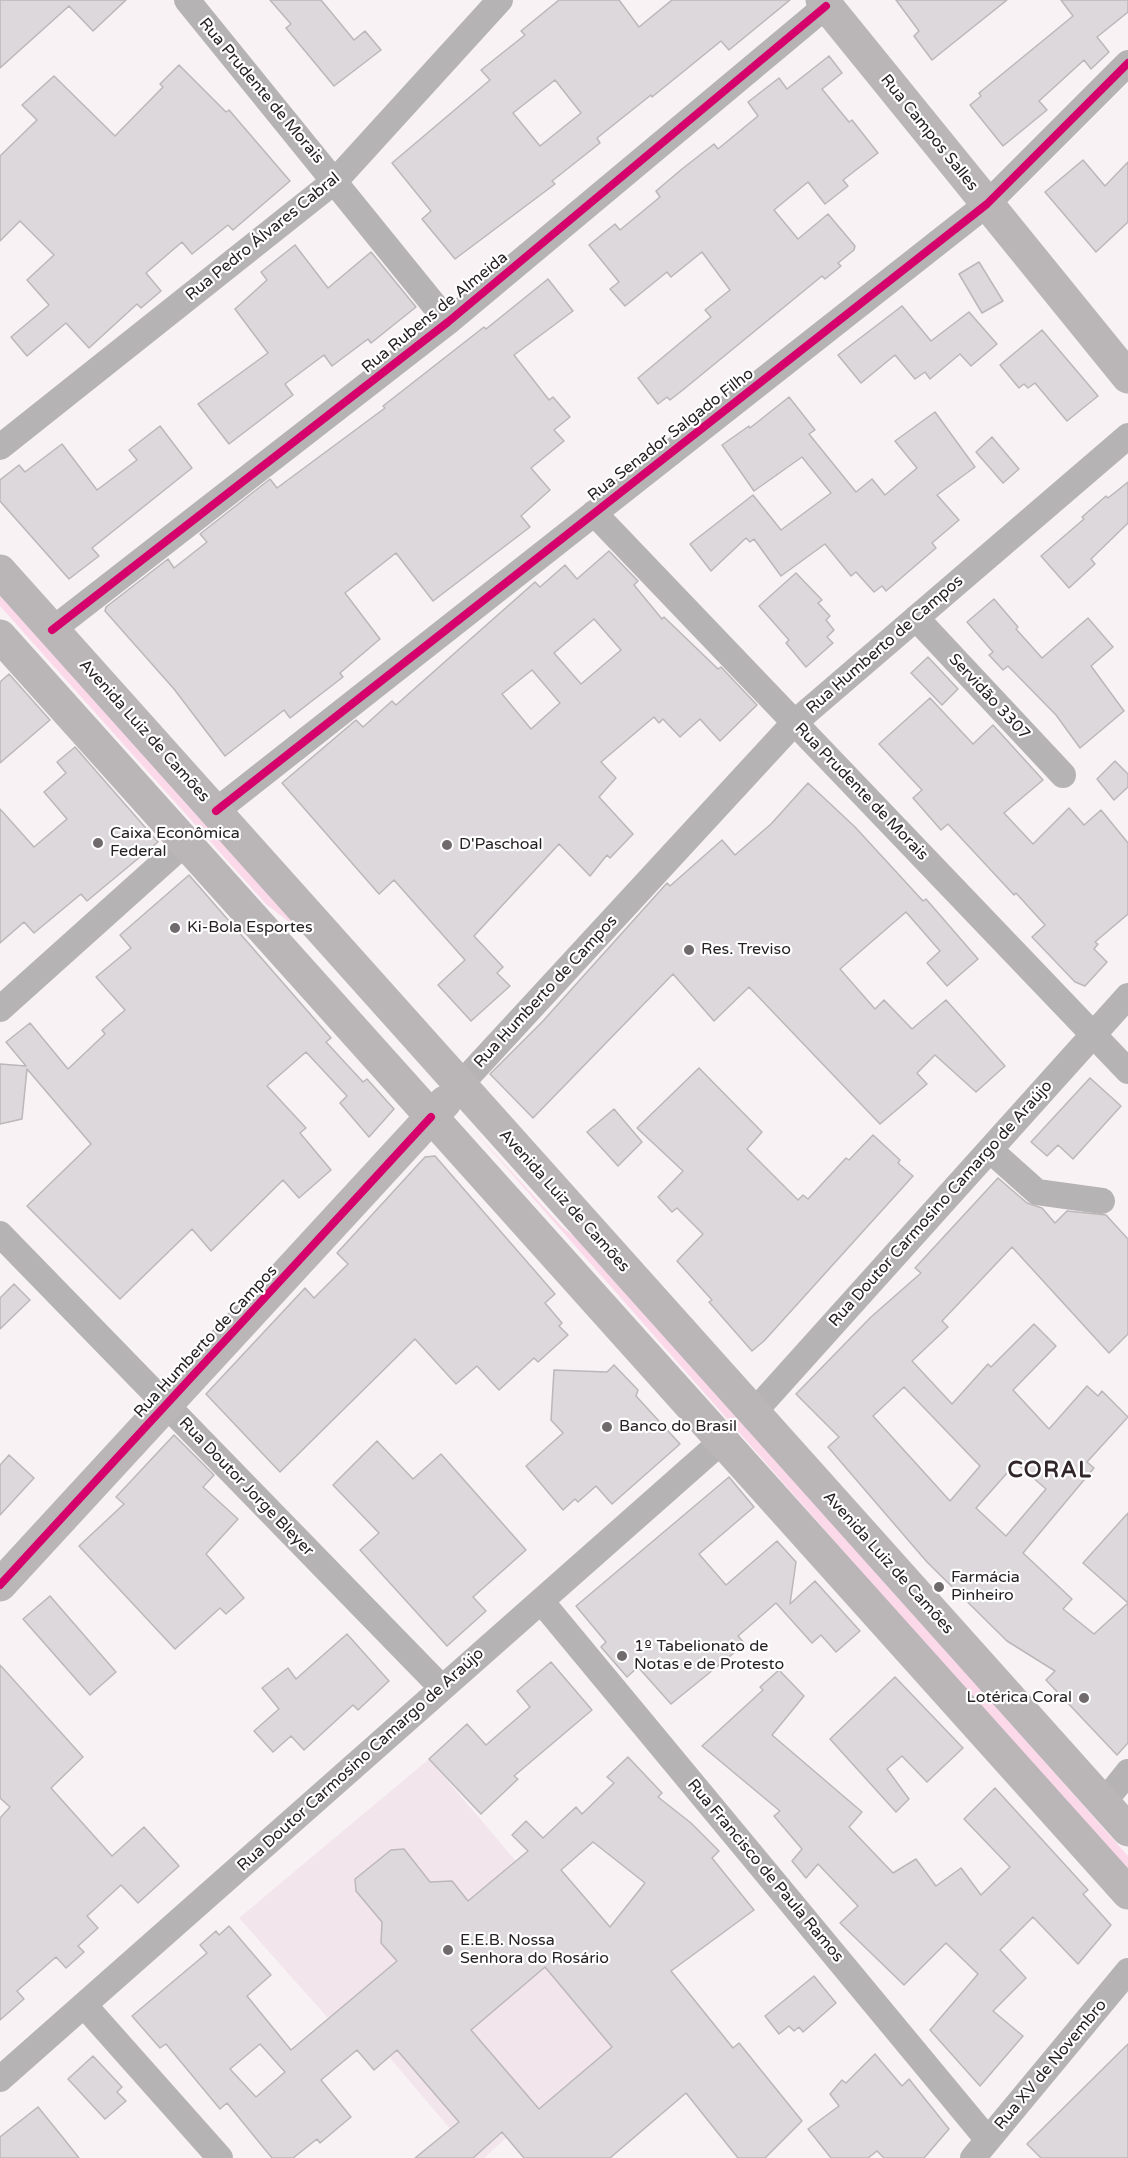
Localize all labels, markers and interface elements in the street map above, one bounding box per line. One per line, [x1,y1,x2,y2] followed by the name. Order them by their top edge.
[195,14,327,168] street label: Rua Prudente de Morais
[876,71,982,195] street label: Rua Campos Salles
[182,169,344,305] street label: Rua Pedro Álvares Cabral
[358,248,512,378] street label: Rua Rubens de Almeida
[584,364,758,506] street label: Rua Senador Salgado Filho
[803,572,967,718] street label: Rua Humberto de Campos
[944,650,1034,744] street label: Servidão 3307
[75,656,213,806] street label: Avenida Luiz de Camões
[790,719,932,865] street label: Rua Prudente de Morais
[110,824,240,862] place label: Caixa Econômica Federal
[459,835,543,855] place label: D'Paschoal
[91,836,105,850] marker: Caixa Econômica Federal
[440,838,454,852] marker: D'Paschoal
[470,912,622,1072] street label: Rua Humberto de Campos
[187,918,313,938] place label: Ki-Bola Esportes
[168,921,182,935] marker: Ki-Bola Esportes
[701,940,791,960] place label: Res. Treviso
[682,943,696,957] marker: Res. Treviso
[825,1077,1057,1331] street label: Rua Doutor Carmosino Camargo de Araújo
[495,1126,633,1276] street label: Avenida Luiz de Camões
[130,1262,282,1422] street label: Rua Humberto de Campos
[175,1414,317,1560] street label: Rua Doutor Jorge Bleyer
[619,1417,737,1437] place label: Banco do Brasil
[600,1420,614,1434] marker: Banco do Brasil
[1008,1458,1092,1484] district label: CORAL
[819,1488,957,1638] street label: Avenida Luiz de Camões
[951,1568,1020,1606] place label: Farmácia Pinheiro
[932,1580,946,1594] marker: Farmácia Pinheiro
[634,1637,784,1675] place label: 1º Tabelionato de Notas e de Protesto
[234,1644,488,1876] street label: Rua Doutor Carmosino Camargo de Araújo
[615,1649,629,1663] marker: 1º Tabelionato de Notas e de Protesto
[967,1688,1072,1708] place label: Lotérica Coral
[1077,1691,1091,1705] marker: Lotérica Coral
[683,1776,847,1966] street label: Rua Francisco de Paula Ramos
[460,1931,609,1969] place label: E.E.B. Nossa Senhora do Rosário
[441,1943,455,1957] marker: E.E.B. Nossa Senhora do Rosário
[991,1996,1111,2134] street label: Rua XV de Novembro

